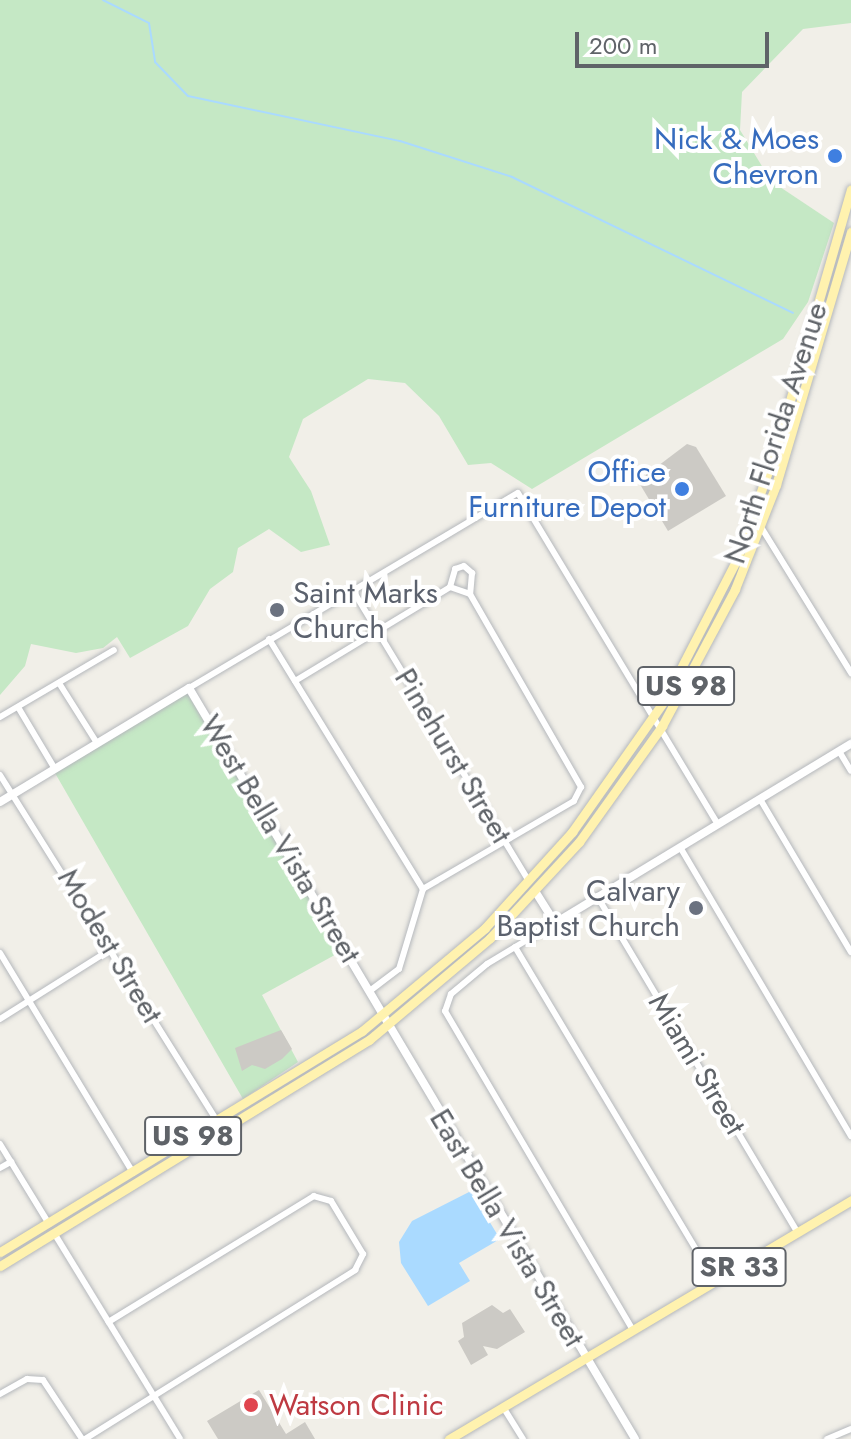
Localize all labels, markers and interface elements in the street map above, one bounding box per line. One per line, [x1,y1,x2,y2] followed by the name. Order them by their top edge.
[579,16,773,66] scale bar
[589,28,657,63] text: 200 m
[654,121,819,192] place label: Nick & Moes Chevron
[826,147,844,165] marker: Nick & Moes Chevron
[717,298,835,568] street label: North Florida Avenue
[468,454,666,524] place label: Office Furniture Depot
[673,480,691,498] marker: Office Furniture Depot
[293,575,438,646] place label: Saint Marks Church
[268,601,286,619] marker: Saint Marks Church
[387,662,519,850] street label: Pinehurst Street
[636,662,736,710] road number: US 98
[192,709,368,969] street label: West Bella Vista Street
[50,863,170,1029] street label: Modest Street
[496,873,680,944] place label: Calvary Baptist Church
[687,899,705,917] marker: Calvary Baptist Church
[641,987,753,1141] street label: Miami Street
[422,1103,592,1353] street label: East Bella Vista Street
[143,1112,243,1160] road number: US 98
[691,1243,787,1291] road number: SR 33
[269,1387,444,1423] place label: Watson Clinic
[240,1394,262,1416] marker: Watson Clinic

